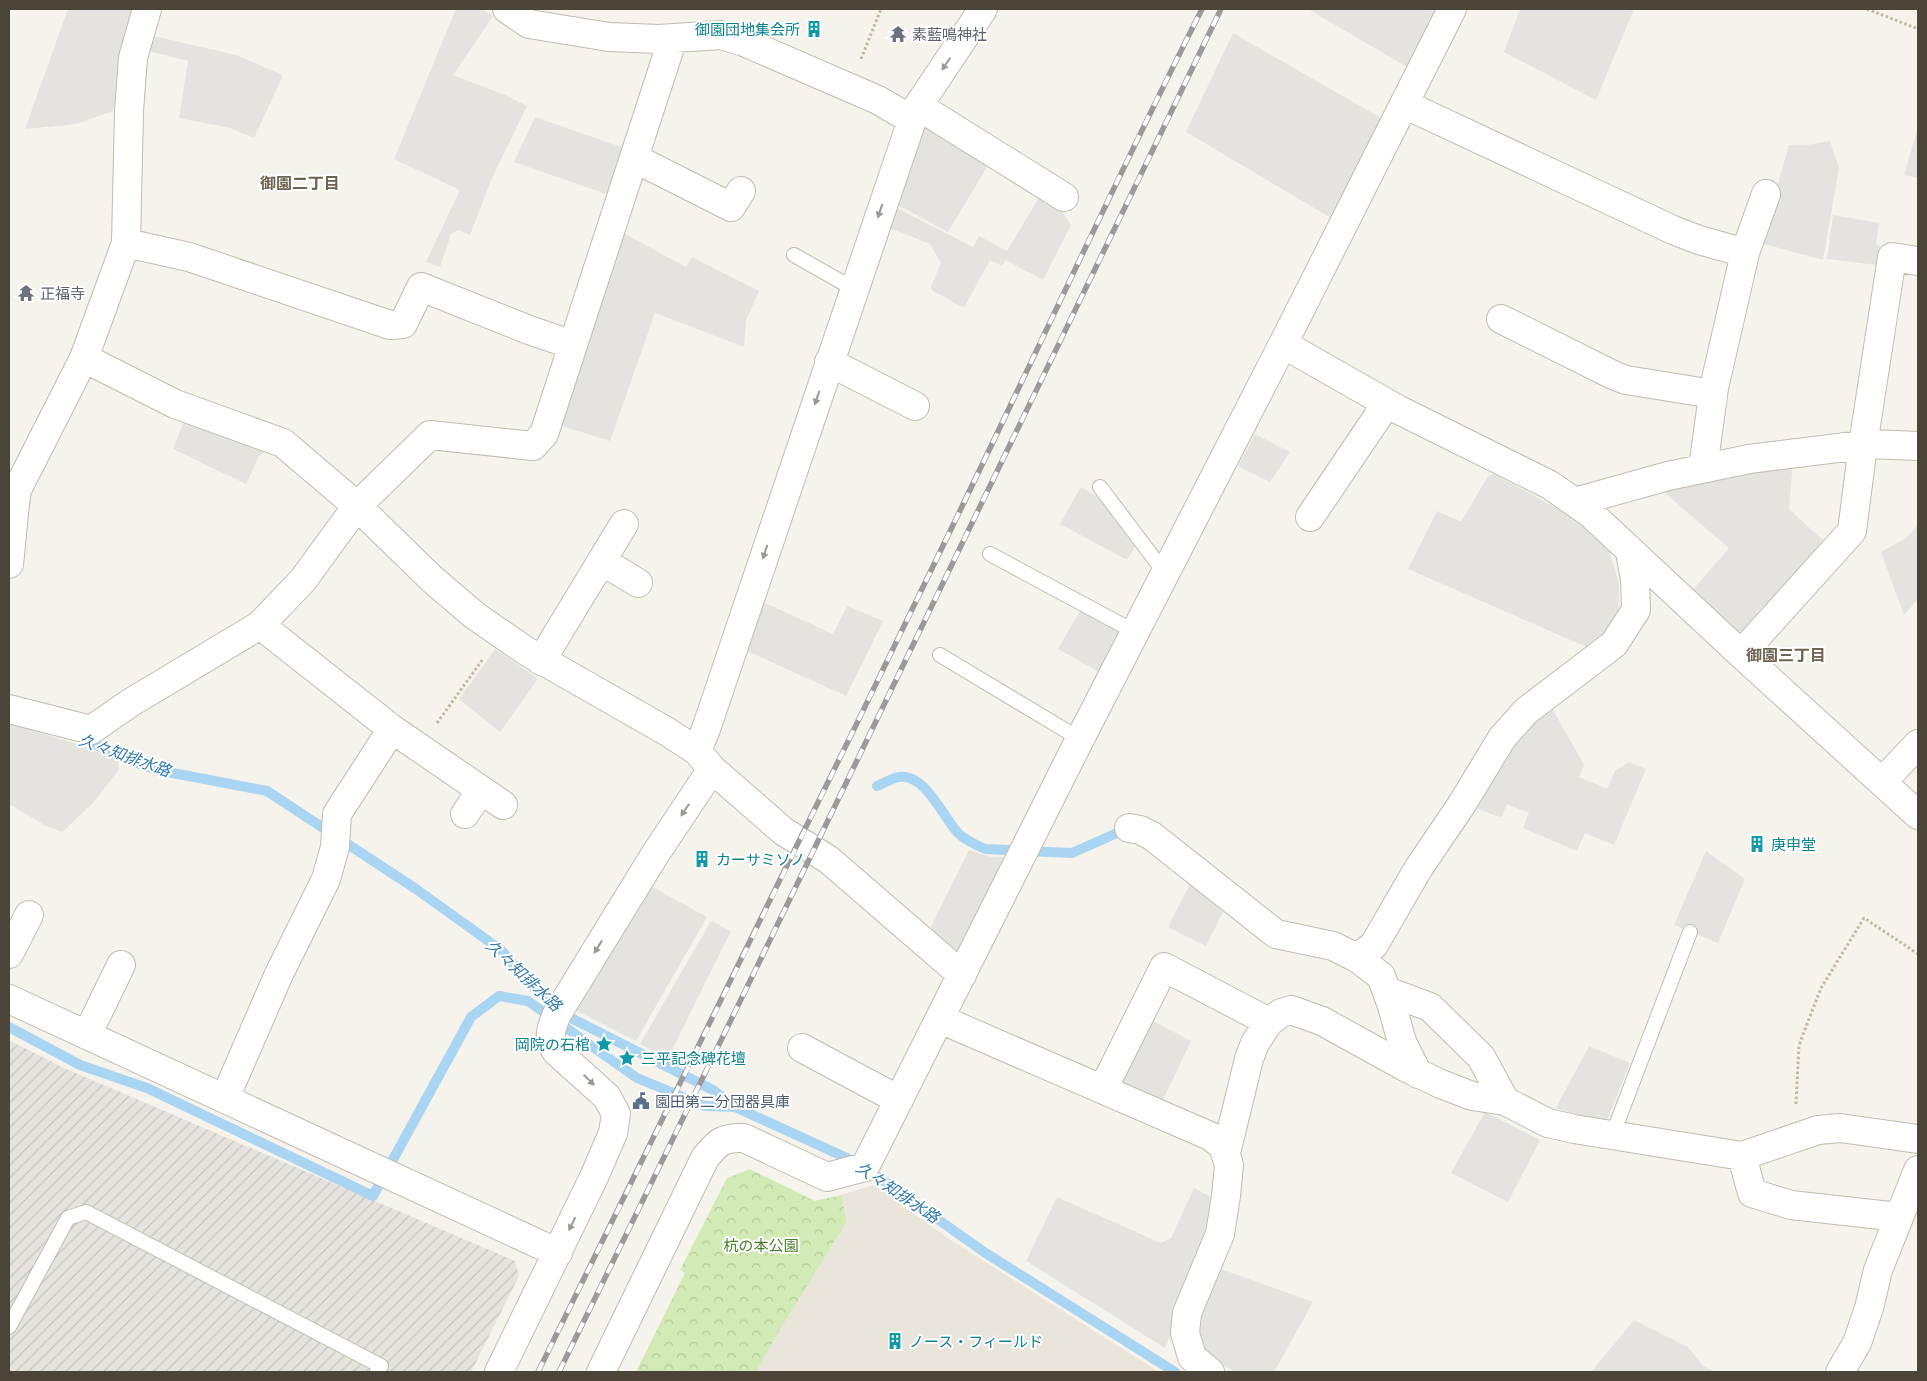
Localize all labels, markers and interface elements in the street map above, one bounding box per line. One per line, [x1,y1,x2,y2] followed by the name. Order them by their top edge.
[804,19,824,39] building icon: 御園団地集会所
[695,20,800,39] place label: 御園団地集会所
[888,24,908,44] temple icon: 素藍鳴神社
[912,25,987,44] place label: 素藍鳴神社
[941,57,951,71] one-way arrow
[260,173,340,193] district label: 御園二丁目
[876,204,883,219] one-way arrow
[16,283,36,303] temple icon: 正福寺
[40,284,85,303] place label: 正福寺
[813,391,820,406] one-way arrow
[761,545,768,560] one-way arrow
[1746,645,1826,665] district label: 御園三丁目
[76,729,175,781] water label: 久々知排水路
[680,803,690,816] one-way arrow
[1747,834,1767,854] building icon: 庚申堂
[1771,835,1816,854] place label: 庚申堂
[692,849,712,869] building icon: カーサミソノ
[716,850,805,869] place label: カーサミソノ
[482,935,567,1016] water label: 久々知排水路
[593,940,603,953] one-way arrow
[594,1034,614,1054] place icon: 岡院の石棺
[515,1035,590,1054] place label: 岡院の石棺
[617,1048,637,1068] place icon: 三平記念碑花壇
[641,1049,746,1068] place label: 三平記念碑花壇
[583,1074,595,1086] one-way arrow
[631,1091,651,1111] public building icon: 園田第二分団器具庫
[655,1092,790,1111] place label: 園田第二分団器具庫
[853,1157,945,1228] water label: 久々知排水路
[568,1216,576,1231] one-way arrow
[723,1236,799,1255] park label: 杭の本公園
[885,1331,905,1351] building icon: ノース・フィールド
[909,1332,1043,1351] place label: ノース・フィールド

